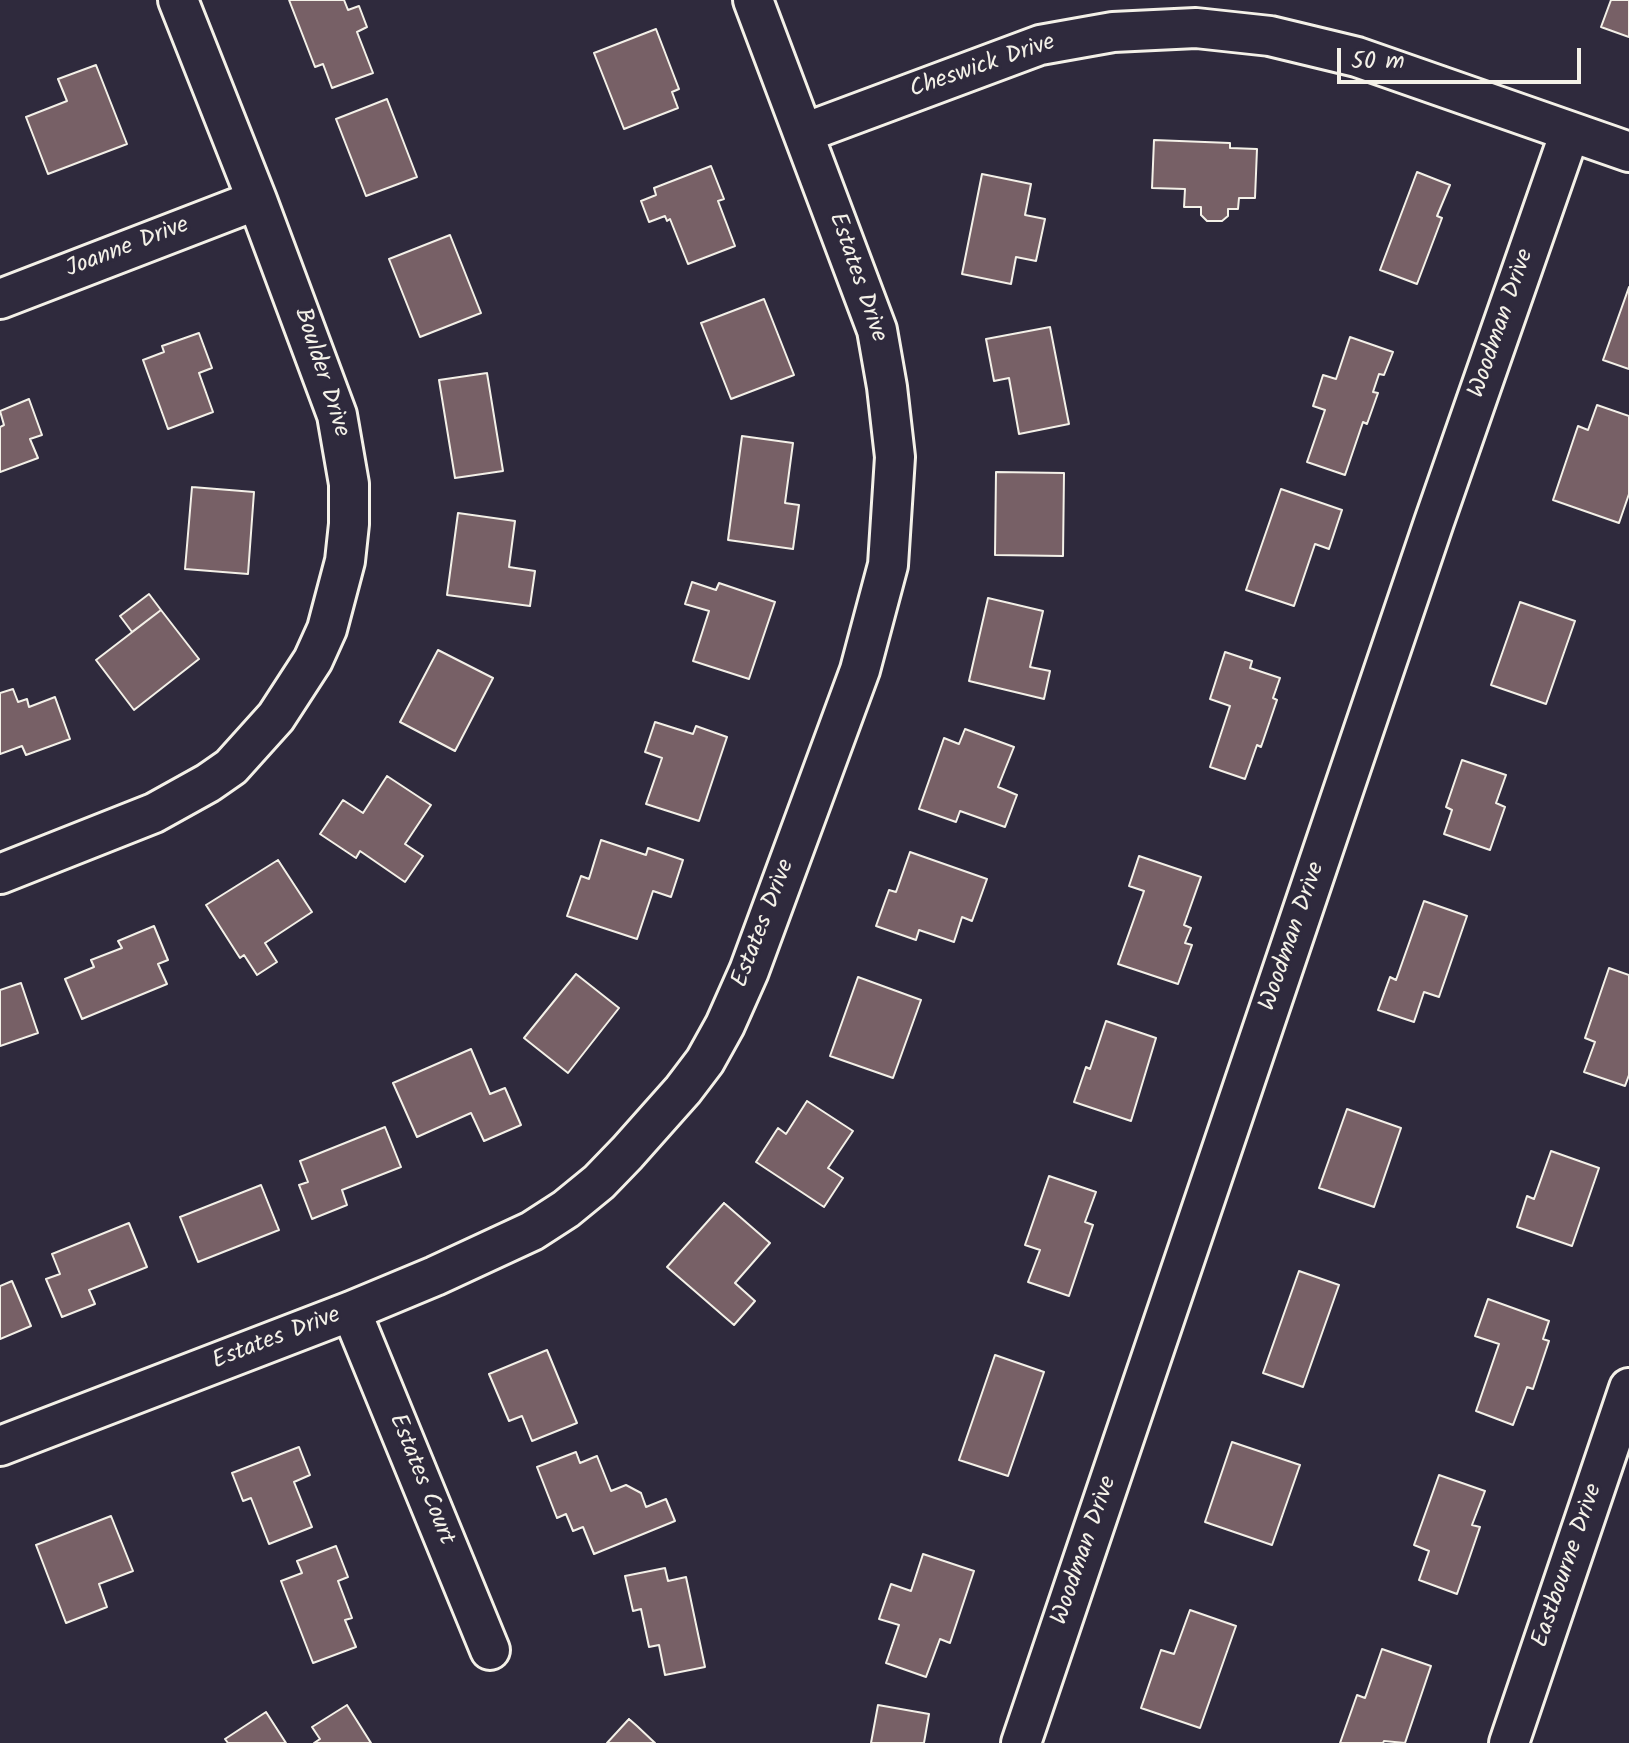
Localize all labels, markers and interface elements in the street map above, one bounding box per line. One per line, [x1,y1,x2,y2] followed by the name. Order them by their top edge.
[907,30,1059,106] street label: Cheswick Drive
[1341,32,1585,82] scale bar
[1351,42,1405,81] text: 50 m
[820,210,892,346] street label: Estates Drive
[62,212,194,286] street label: Joanne Drive
[1464,246,1542,402] street label: Woodman Drive
[286,305,354,441] street label: Boulder Drive
[727,856,803,992] street label: Estates Drive
[1255,859,1333,1015] street label: Woodman Drive
[209,1302,345,1378] street label: Estates Drive
[381,1410,459,1550] street label: Estates Court
[1047,1473,1125,1629] street label: Woodman Drive
[1528,1480,1610,1652] street label: Eastbourne Drive

